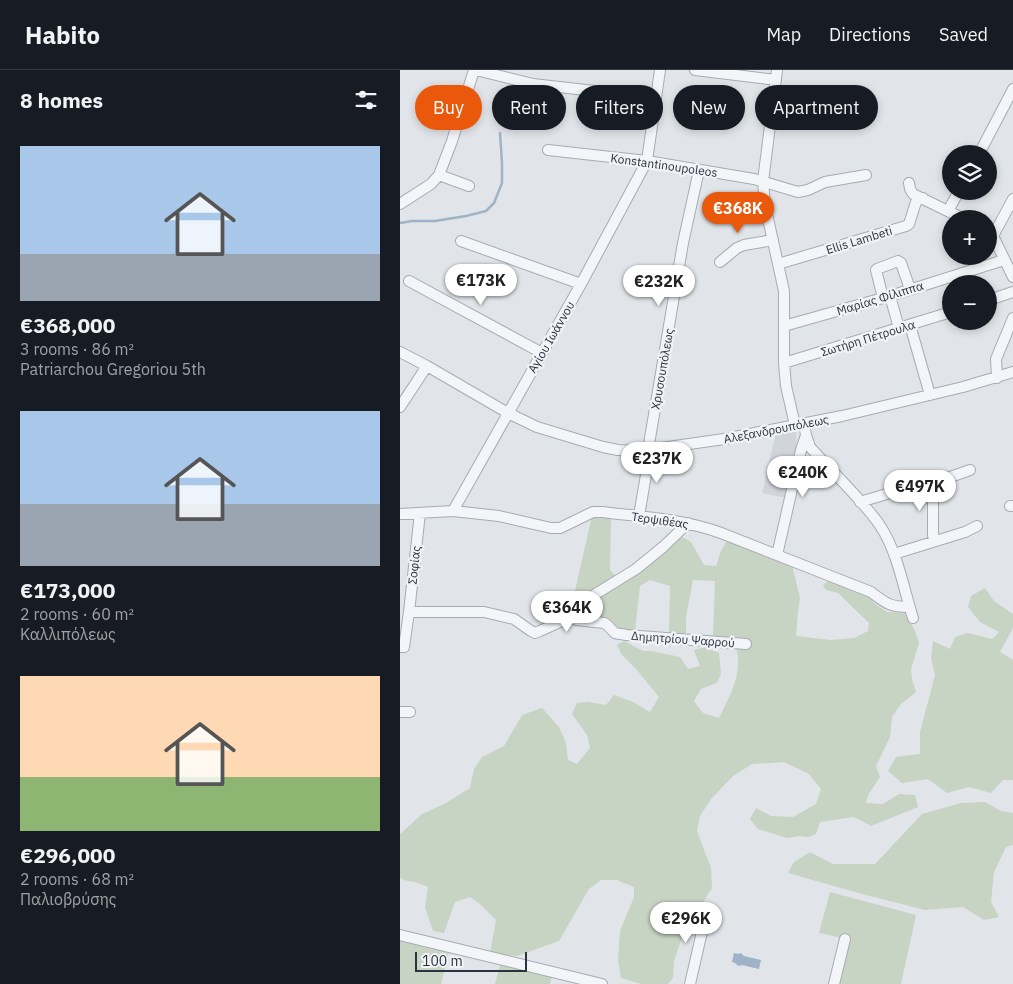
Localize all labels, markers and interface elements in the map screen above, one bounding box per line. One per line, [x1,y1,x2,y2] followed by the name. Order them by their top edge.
[25,19,100,51] text: Habito
[766,23,801,46] text: Map
[829,23,911,46] text: Directions
[939,23,988,46] text: Saved
[415,85,482,130] chip: Buy
[492,85,566,130] chip: Rent
[576,85,663,130] chip: Filters
[673,85,745,130] chip: New
[755,85,878,130] chip: Apartment
[20,86,103,114] text: 8 homes
[352,86,380,114] icon: filters
[942,145,997,330] map controls
[942,145,997,200] button: layers
[610,150,719,180] street label: Konstantinoupoleos
[155,179,245,269] icon: home
[703,191,773,234] pin: €368K
[713,198,763,218] text: €368K
[942,210,997,265] button: +
[824,223,894,257] street label: Ellis Lambeti
[446,264,516,306] pin: €173K
[624,264,694,307] pin: €232K
[456,270,506,290] text: €173K
[634,271,684,291] text: €232K
[942,275,997,330] button: −
[835,278,925,318] street label: Μαρίας Φίλιππα
[524,298,578,376] street label: Αγίου Ιωάννου
[20,311,115,339] text: €368,000
[819,316,917,359] street label: Σωτήρη Πέτρουλα
[647,327,677,411] street label: Χρυσουπόλεως
[20,339,134,359] text: 3 rooms · 86 m²
[20,359,206,379] text: Patriarchou Gregoriou 5th
[722,411,830,447] street label: Αλεξανδρουπόλεως
[622,442,692,484] pin: €237K
[155,444,245,534] icon: home
[632,448,682,468] text: €237K
[768,456,838,498] pin: €240K
[778,462,828,482] text: €240K
[885,470,955,512] pin: €497K
[895,476,945,496] text: €497K
[630,509,690,531] street label: Τερψιθέας
[405,545,423,585] street label: Σοφίας
[20,576,115,604] text: €173,000
[532,590,602,633] pin: €364K
[542,597,592,617] text: €364K
[20,604,134,624] text: 2 rooms · 60 m²
[20,624,116,644] text: Καλλιπόλεως
[631,628,735,650] street label: Δημητρίου Ψαρρού
[155,709,245,799] icon: home
[20,841,115,869] text: €296,000
[20,869,134,889] text: 2 rooms · 68 m²
[20,889,117,909] text: Παλιοβρύσης
[651,902,721,944] pin: €296K
[661,908,711,928] text: €296K
[415,949,528,972] scale bar
[422,952,463,970] text: 100 m

